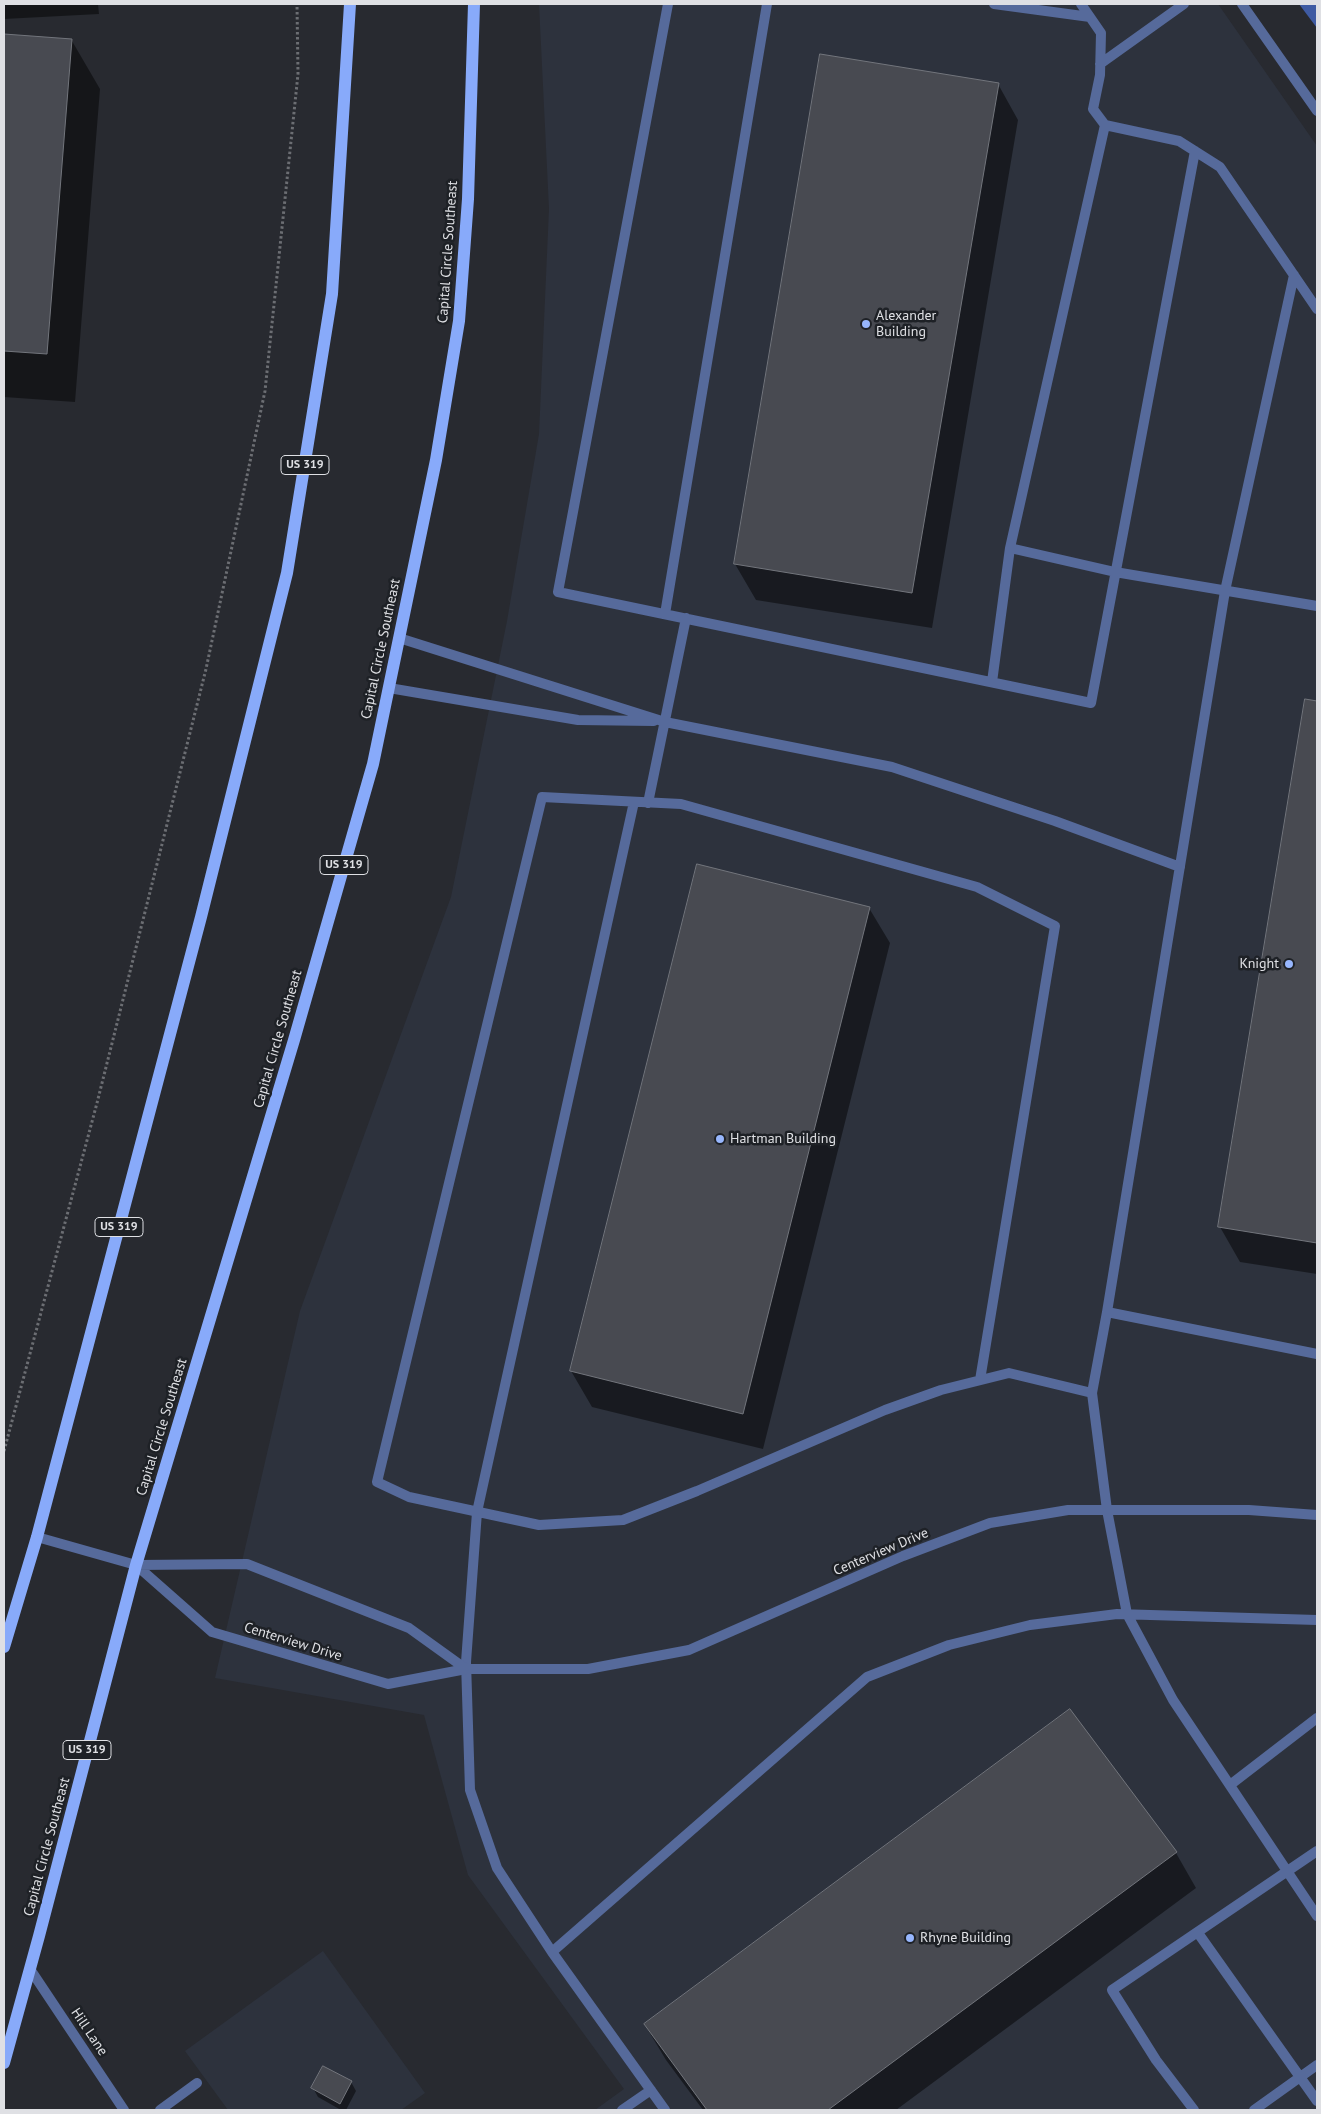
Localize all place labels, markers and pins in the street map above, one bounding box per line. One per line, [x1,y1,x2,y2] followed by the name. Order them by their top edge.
[876,308,936,341] place label: Alexander Building
[860,318,872,330] marker: Alexander Building
[1240,956,1279,972] place label: Knight
[1283,958,1295,970] marker: Knight
[730,1131,836,1147] place label: Hartman Building
[714,1133,726,1145] marker: Hartman Building
[920,1930,1011,1946] place label: Rhyne Building
[904,1932,916,1944] marker: Rhyne Building

